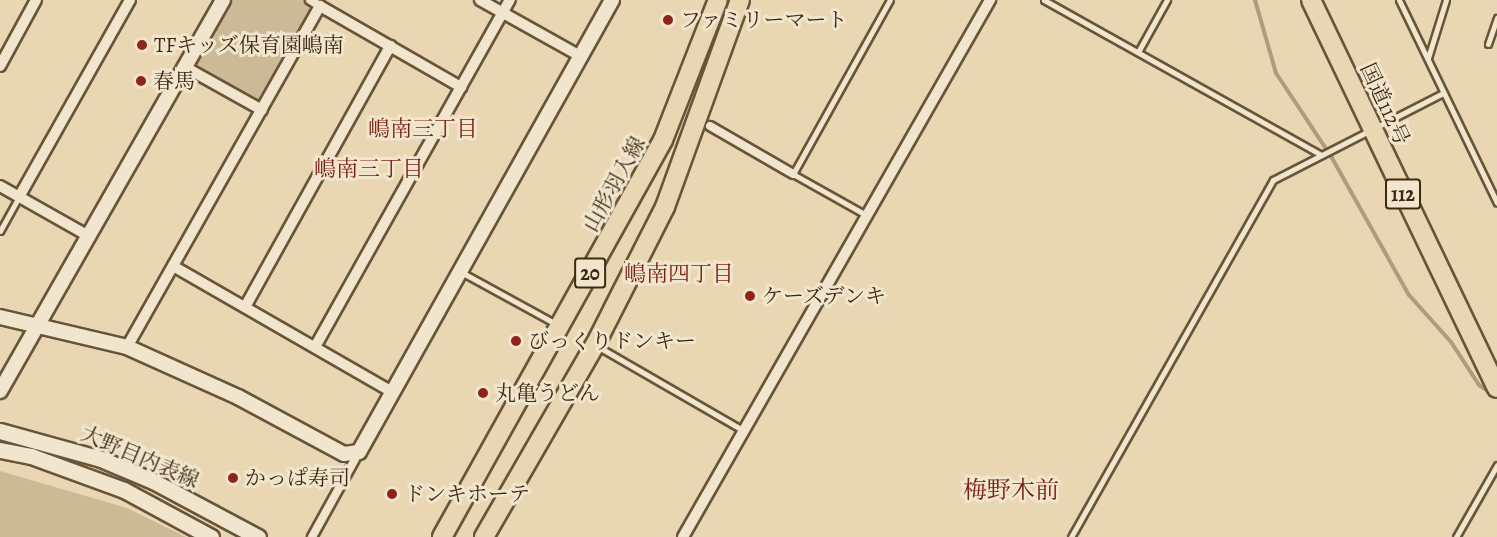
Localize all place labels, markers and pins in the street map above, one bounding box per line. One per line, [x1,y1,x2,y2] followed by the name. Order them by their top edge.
[680,7,848,33] place label: ファミリーマート
[661,13,675,27] marker: ファミリーマート
[154,32,344,58] place label: TFキッズ保育園嶋南
[135,38,149,52] marker: TFキッズ保育園嶋南
[153,68,195,94] place label: 春馬
[134,74,148,88] marker: 春馬
[762,283,888,309] place label: ケーズデンキ
[743,289,757,303] marker: ケーズデンキ
[528,328,696,354] place label: びっくりドンキー
[509,334,523,348] marker: びっくりドンキー
[495,380,600,406] place label: 丸亀うどん
[476,386,490,400] marker: 丸亀うどん
[245,465,350,491] place label: かっぱ寿司
[226,471,240,485] marker: かっぱ寿司
[404,481,530,507] place label: ドンキホーテ
[385,487,399,501] marker: ドンキホーテ

